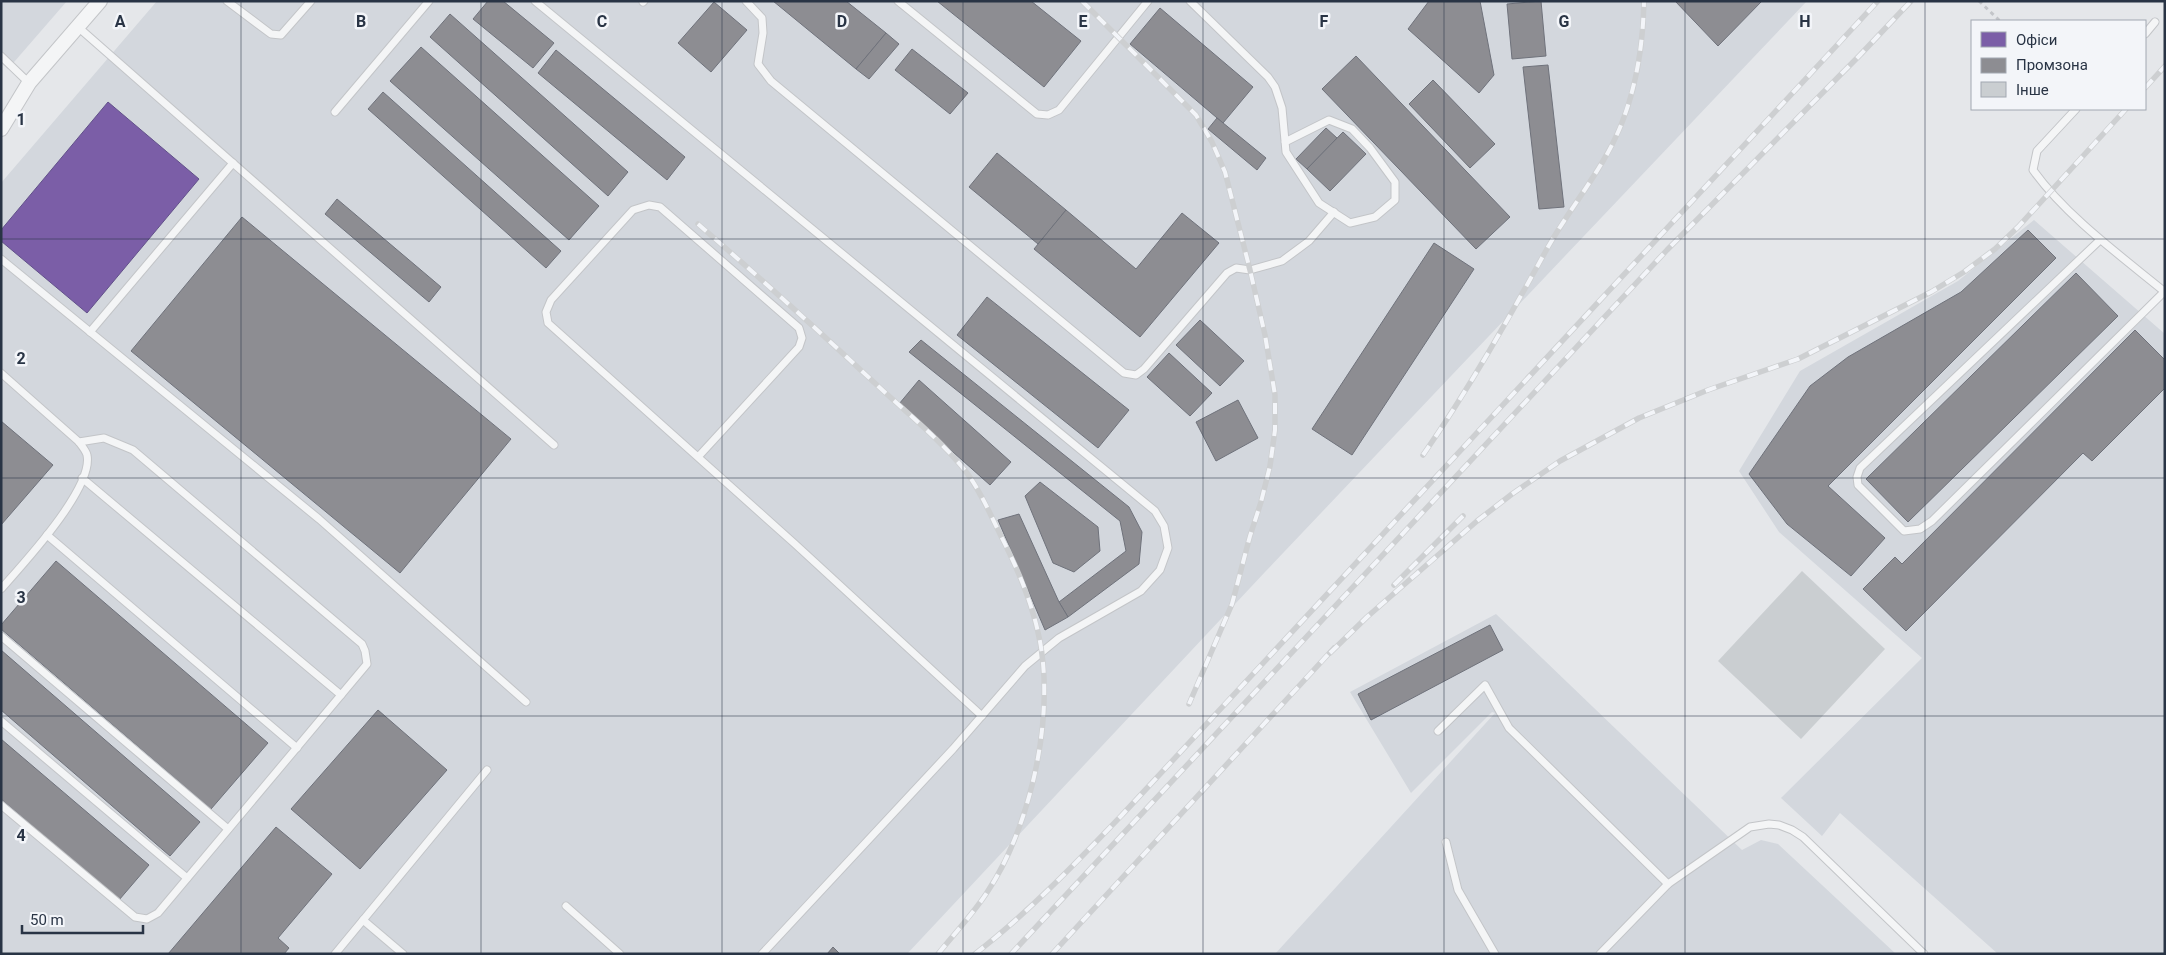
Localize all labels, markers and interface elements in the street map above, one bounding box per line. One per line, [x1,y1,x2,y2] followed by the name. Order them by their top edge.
[115,12,126,31] text: A
[356,12,366,31] text: B
[597,12,607,31] text: C
[837,12,847,31] text: D
[1079,12,1088,31] text: E
[1320,12,1329,31] text: F
[1559,12,1570,31] text: G
[1799,12,1811,31] text: H
[1971,20,2146,110] legend
[2016,31,2057,49] text: Офіси
[2016,56,2088,74] text: Промзона
[2016,81,2049,99] text: Інше
[16,110,26,129] text: 1
[16,349,26,368] text: 2
[16,588,26,607] text: 3
[16,826,26,845] text: 4
[22,902,144,934] scale bar
[30,911,64,929] text: 50 m

